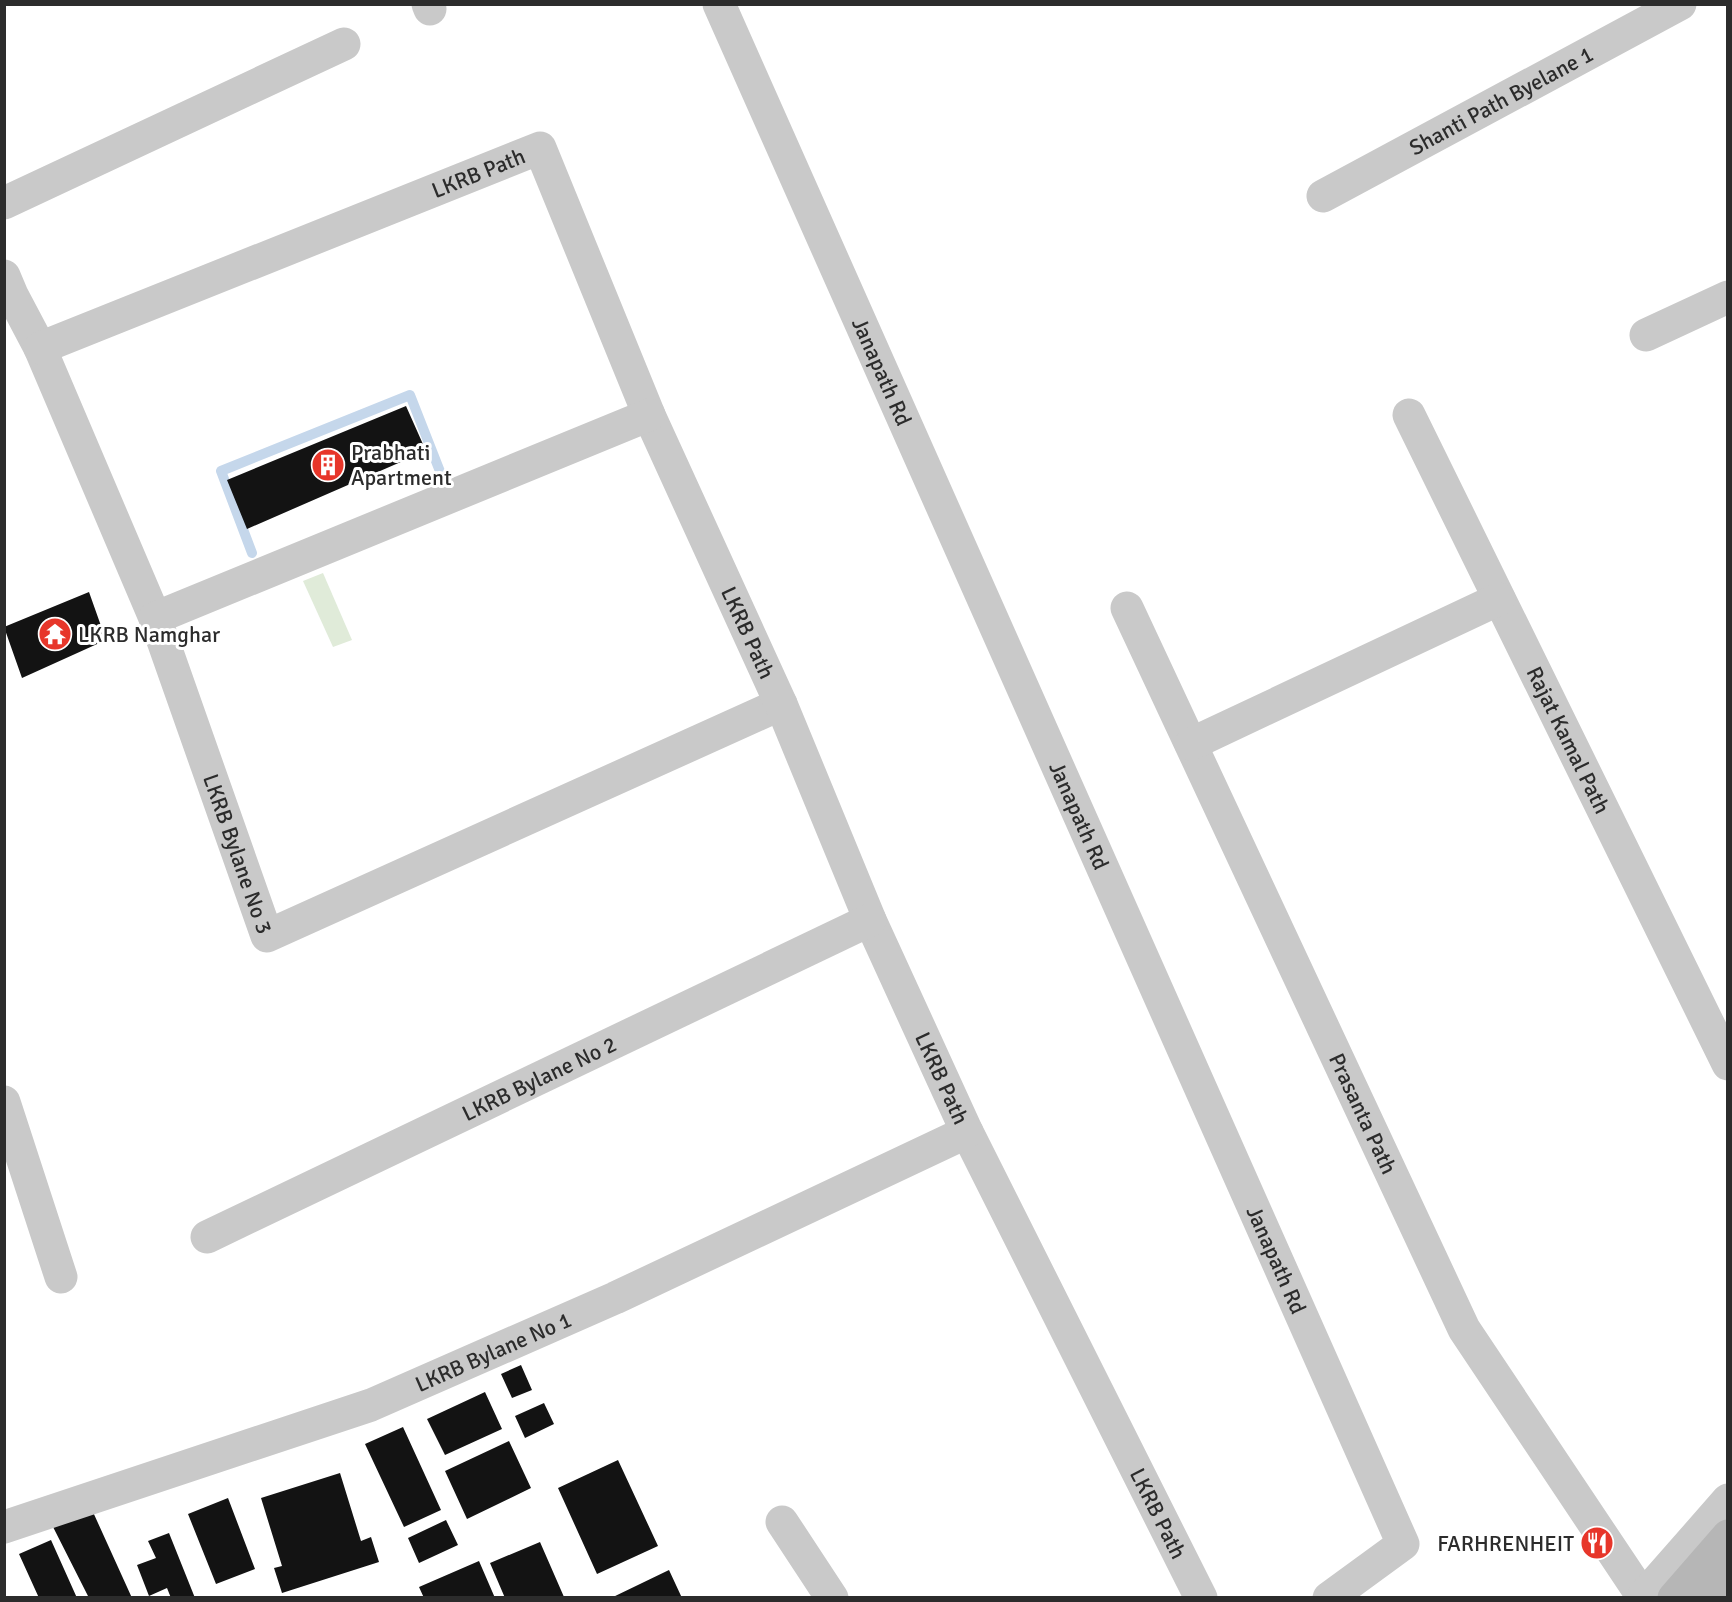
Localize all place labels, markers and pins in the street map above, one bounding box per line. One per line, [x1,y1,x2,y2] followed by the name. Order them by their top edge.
[351,439,452,491] place label: Prabhati Apartment
[310,447,346,483] building icon: Prabhati Apartment
[37,616,73,652] temple icon: LKRB Namghar
[78,621,220,648] place label: LKRB Namghar
[1579,1525,1615,1561] restaurant icon: FARHRENHEIT
[1437,1530,1574,1557] place label: FARHRENHEIT

